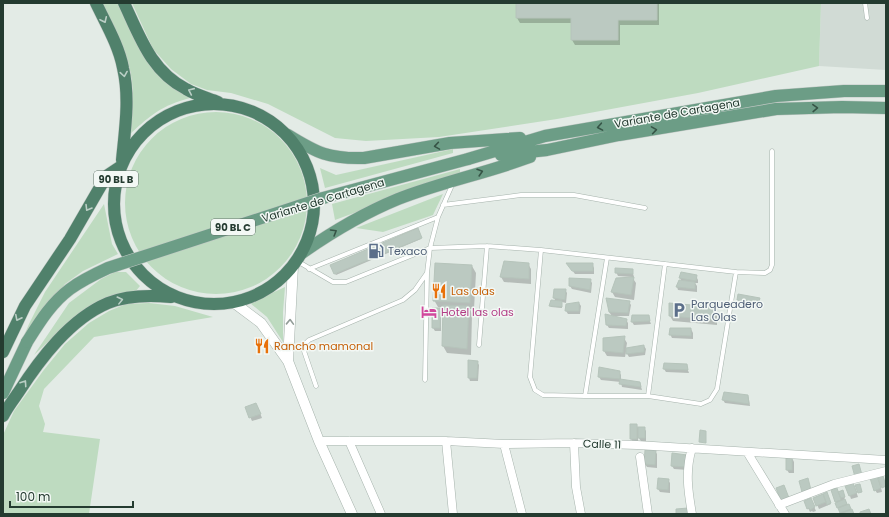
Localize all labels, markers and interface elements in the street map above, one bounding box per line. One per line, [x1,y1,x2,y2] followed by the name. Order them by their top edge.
[99,16,107,24] one-way arrow
[119,71,128,77] one-way arrow
[187,88,195,96] one-way arrow
[613,94,741,132] street label: Variante de Cartagena
[812,104,818,112] one-way arrow
[597,122,603,130] one-way arrow
[651,126,657,134] one-way arrow
[434,141,440,149] one-way arrow
[477,169,484,177] one-way arrow
[94,171,138,187] road number: 90 BL B
[260,174,386,226] street label: Variante de Cartagena
[85,204,92,211] one-way arrow
[211,219,255,235] road number: 90 BL C
[330,229,337,236] one-way arrow
[367,242,385,260] fuel station icon: Texaco
[388,243,427,259] place label: Texaco
[430,282,448,300] restaurant icon: Las olas
[451,283,495,299] place label: Las olas
[117,296,123,304] one-way arrow
[691,296,763,325] place label: Parqueadero Las Olas
[670,301,688,319] parking icon: Parqueadero Las Olas
[420,303,438,321] hotel icon: Hotel las olas
[441,304,514,320] place label: Hotel las olas
[16,314,23,321] one-way arrow
[285,319,294,325] one-way arrow
[253,337,271,355] restaurant icon: Rancho mamonal
[274,338,373,354] place label: Rancho mamonal
[19,380,27,387] one-way arrow
[583,435,621,453] street label: Calle 11
[10,483,133,509] scale bar
[16,488,50,505] text: 100 m

